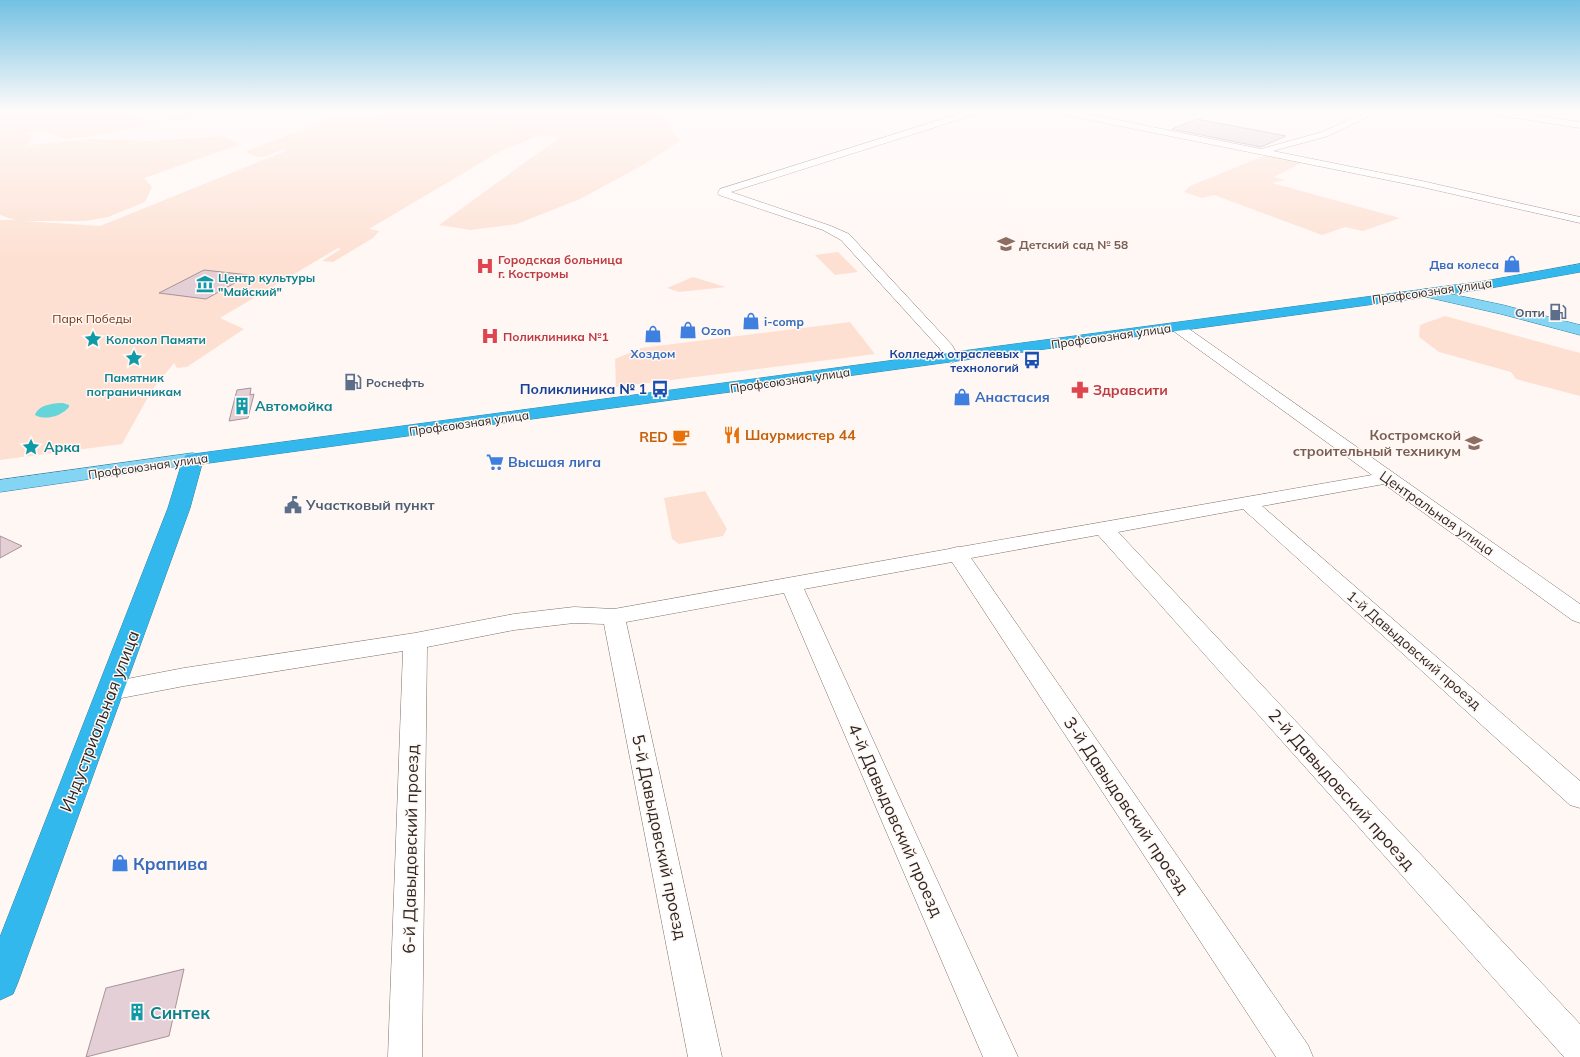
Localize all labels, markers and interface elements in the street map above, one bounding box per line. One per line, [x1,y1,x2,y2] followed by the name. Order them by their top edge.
[996,234,1016,254] school or university icon: Детский сад № 58
[1019,237,1128,252] place label: Детский сад № 58
[498,252,623,281] place label: Городская больница г. Костромы
[1502,254,1522,274] shop icon: Два колеса
[475,256,495,276] hospital icon: Городская больница г. Костромы
[1429,257,1499,272] place label: Два колеса
[218,270,315,299] place label: Центр культуры "Майский"
[195,274,215,294] museum icon: Центр культуры "Майский"
[1371,275,1493,307] street label: Профсоюзная улица
[1548,302,1568,322] fuel station icon: Опти
[1515,305,1545,320] place label: Опти
[52,311,132,326] park label: Парк Победы
[741,311,761,331] shop icon: i-comp
[764,314,804,329] place label: i-comp
[678,320,698,340] shop icon: Ozon
[1050,320,1172,352] street label: Профсоюзная улица
[701,323,731,338] place label: Ozon
[643,324,663,344] shop icon: Хоздом
[480,326,500,346] hospital icon: Поликлиника №1
[83,329,103,349] place icon: Колокол Памяти
[503,329,609,344] place label: Поликлиника №1
[106,332,206,347] place label: Колокол Памяти
[630,346,675,361] place label: Хоздом
[889,346,1019,375] place label: Колледж отраслевых технологий
[124,348,144,368] place icon: Памятник пограничникам
[1022,350,1042,370] bus stop icon: Колледж отраслевых технологий
[729,364,851,396] street label: Профсоюзная улица
[87,370,181,399] place label: Памятник пограничникам
[343,372,363,392] fuel station icon: Роснефть
[366,375,425,390] place label: Роснефть
[650,379,670,399] bus stop icon: Поликлиника № 1
[520,380,647,398] place label: Поликлиника № 1
[1070,380,1090,400] pharmacy icon: Здравсити
[1093,381,1168,399] place label: Здравсити
[952,387,972,407] shop icon: Анастасия
[975,388,1050,406] place label: Анастасия
[232,396,252,416] building icon: Автомойка
[255,397,333,415] place label: Автомойка
[408,407,530,439] street label: Профсоюзная улица
[722,425,742,445] restaurant icon: Шаурмистер 44
[745,426,856,444] place label: Шаурмистер 44
[1293,426,1461,460] place label: Костромской строительный техникум
[671,427,691,447] cafe icon: RED
[639,428,668,446] place label: RED
[1464,433,1484,453] school or university icon: Костромской строительный техникум
[21,437,41,457] place icon: Арка
[44,438,80,456] place label: Арка
[87,450,209,482] street label: Профсоюзная улица
[485,452,505,472] supermarket icon: Высшая лига
[508,453,601,471] place label: Высшая лига
[1376,467,1498,559] street label: Центральная улица
[283,495,303,515] public building icon: Участковый пункт
[305,496,435,514] place label: Участковый пункт
[1343,587,1485,714] street label: 1-й Давыдовский проезд
[55,627,144,815] street label: Индустриальная улица
[1264,704,1420,874] street label: 2-й Давыдовский проезд
[1060,712,1194,898] street label: 3-й Давыдовский проезд
[844,720,948,920] street label: 4-й Давыдовский проезд
[628,733,692,941] street label: 5-й Давыдовский проезд
[398,744,422,954] street label: 6-й Давыдовский проезд
[110,853,130,873] shop icon: Крапива
[133,853,208,874] place label: Крапива
[127,1002,147,1022] building icon: Синтек
[150,1002,210,1023] place label: Синтек

